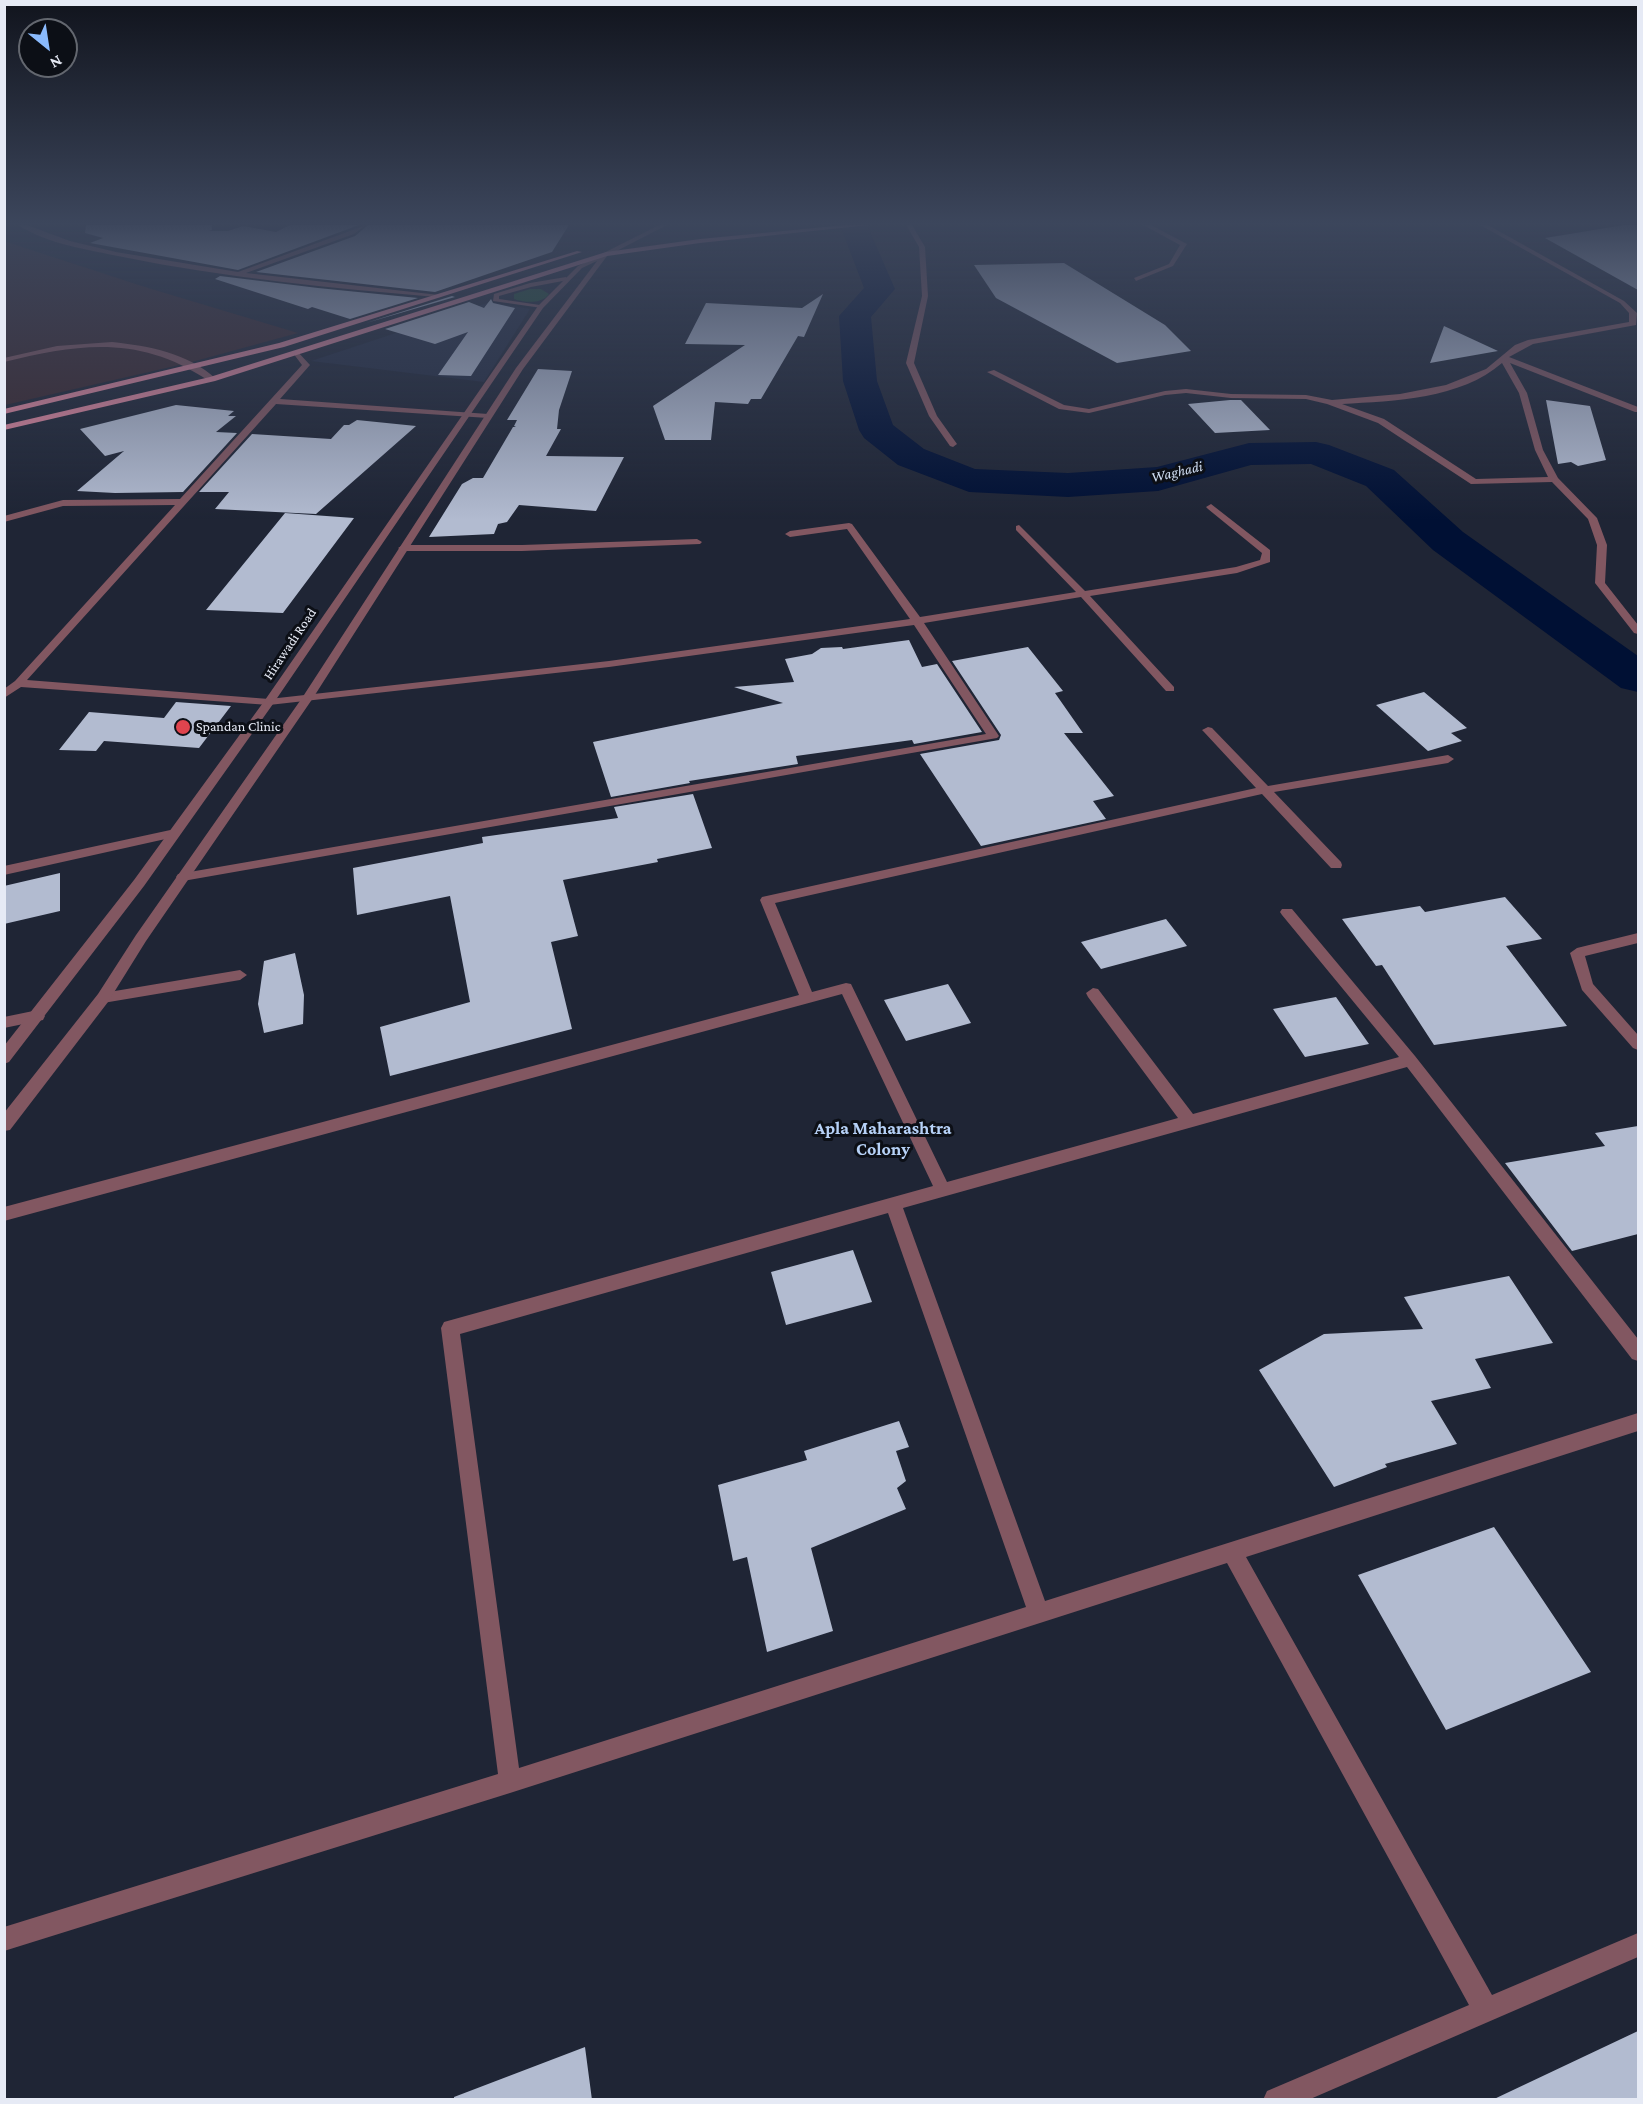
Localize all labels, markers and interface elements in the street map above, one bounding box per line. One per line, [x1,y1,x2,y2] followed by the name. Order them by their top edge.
[18,18,78,78] north arrow
[47,52,65,72] text: N
[1150,457,1204,487] water label: Waghadi
[260,605,320,683] street label: Hirawadi Road
[174,718,192,736] marker: Spandan Clinic
[196,719,280,735] place label: Spandan Clinic
[814,1117,952,1160] district label: Apla Maharashtra Colony

